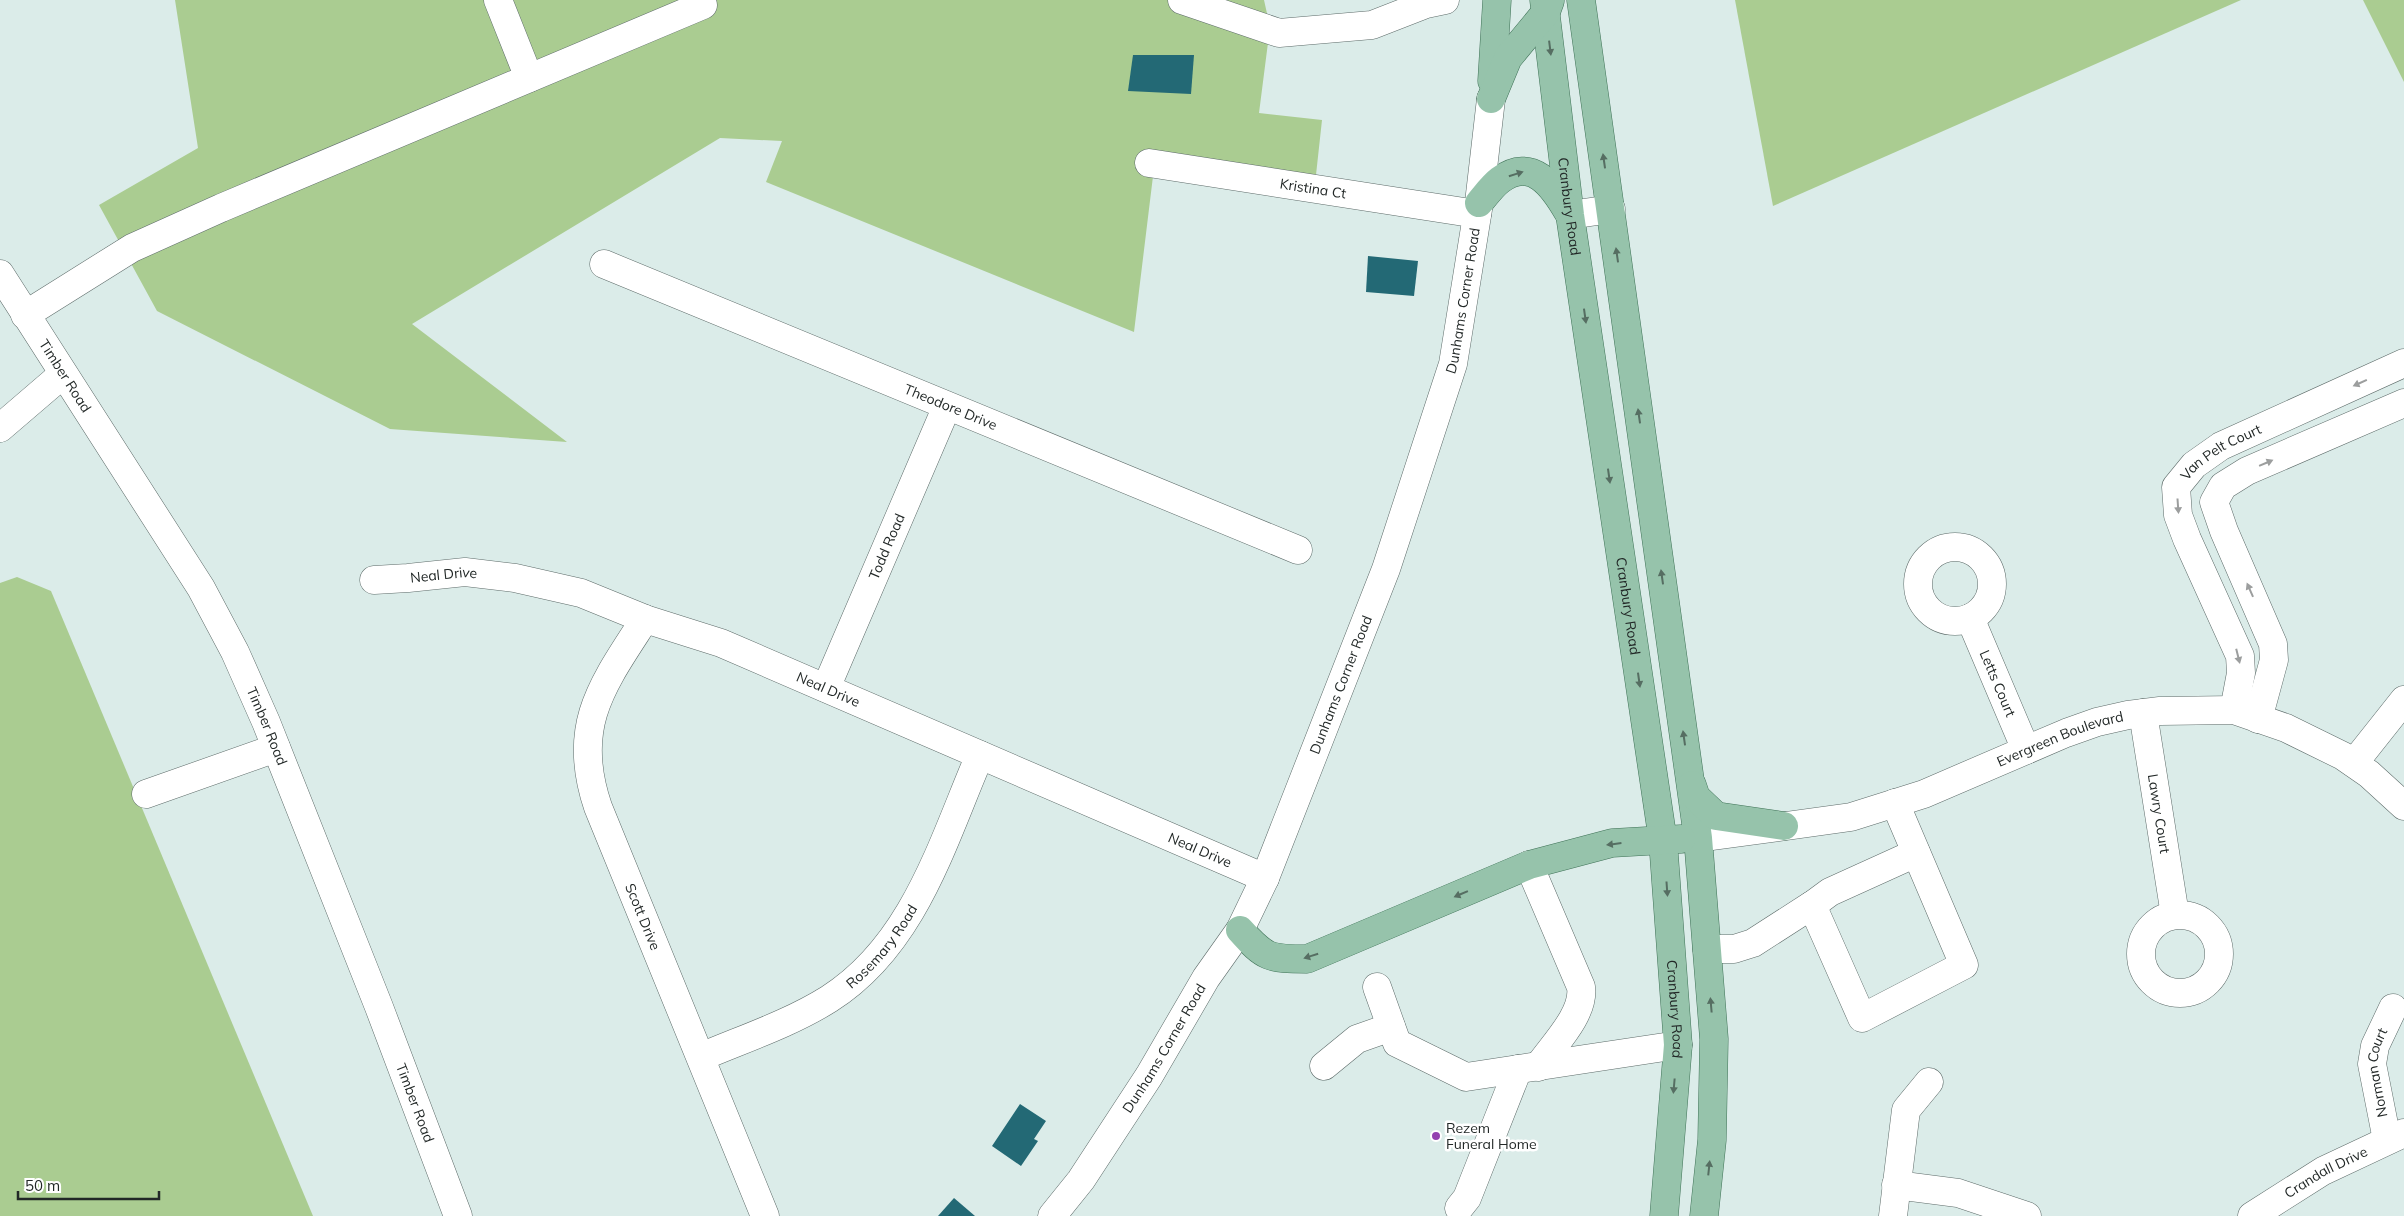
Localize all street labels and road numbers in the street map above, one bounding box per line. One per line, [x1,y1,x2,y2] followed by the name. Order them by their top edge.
[1554,156,1585,257] street label: Cranbury Road
[1279,174,1348,203] street label: Kristina Ct
[1441,227,1484,376] street label: Dunhams Corner Road
[35,336,95,416] street label: Timber Road
[902,380,1000,434] street label: Theodore Drive
[2176,420,2264,484] street label: Van Pelt Court
[865,511,909,582] street label: Todd Road
[1612,556,1644,656] street label: Cranbury Road
[409,563,478,587] street label: Neal Drive
[1305,613,1376,757] street label: Dunhams Corner Road
[1976,647,2020,720] street label: Letts Court
[794,668,863,711] street label: Neal Drive
[243,684,291,768] street label: Timber Road
[1994,707,2125,771] street label: Evergreen Boulevard
[2144,773,2174,855] street label: Lawry Court
[1166,828,1235,872] street label: Neal Drive
[621,881,665,953] street label: Scott Drive
[842,901,921,992] street label: Rosemary Road
[1663,959,1687,1059] street label: Cranbury Road
[1118,981,1210,1116] street label: Dunhams Corner Road
[2363,1025,2391,1119] street label: Norman Court
[392,1061,438,1145] street label: Timber Road
[2281,1142,2370,1202] street label: Crandall Drive

